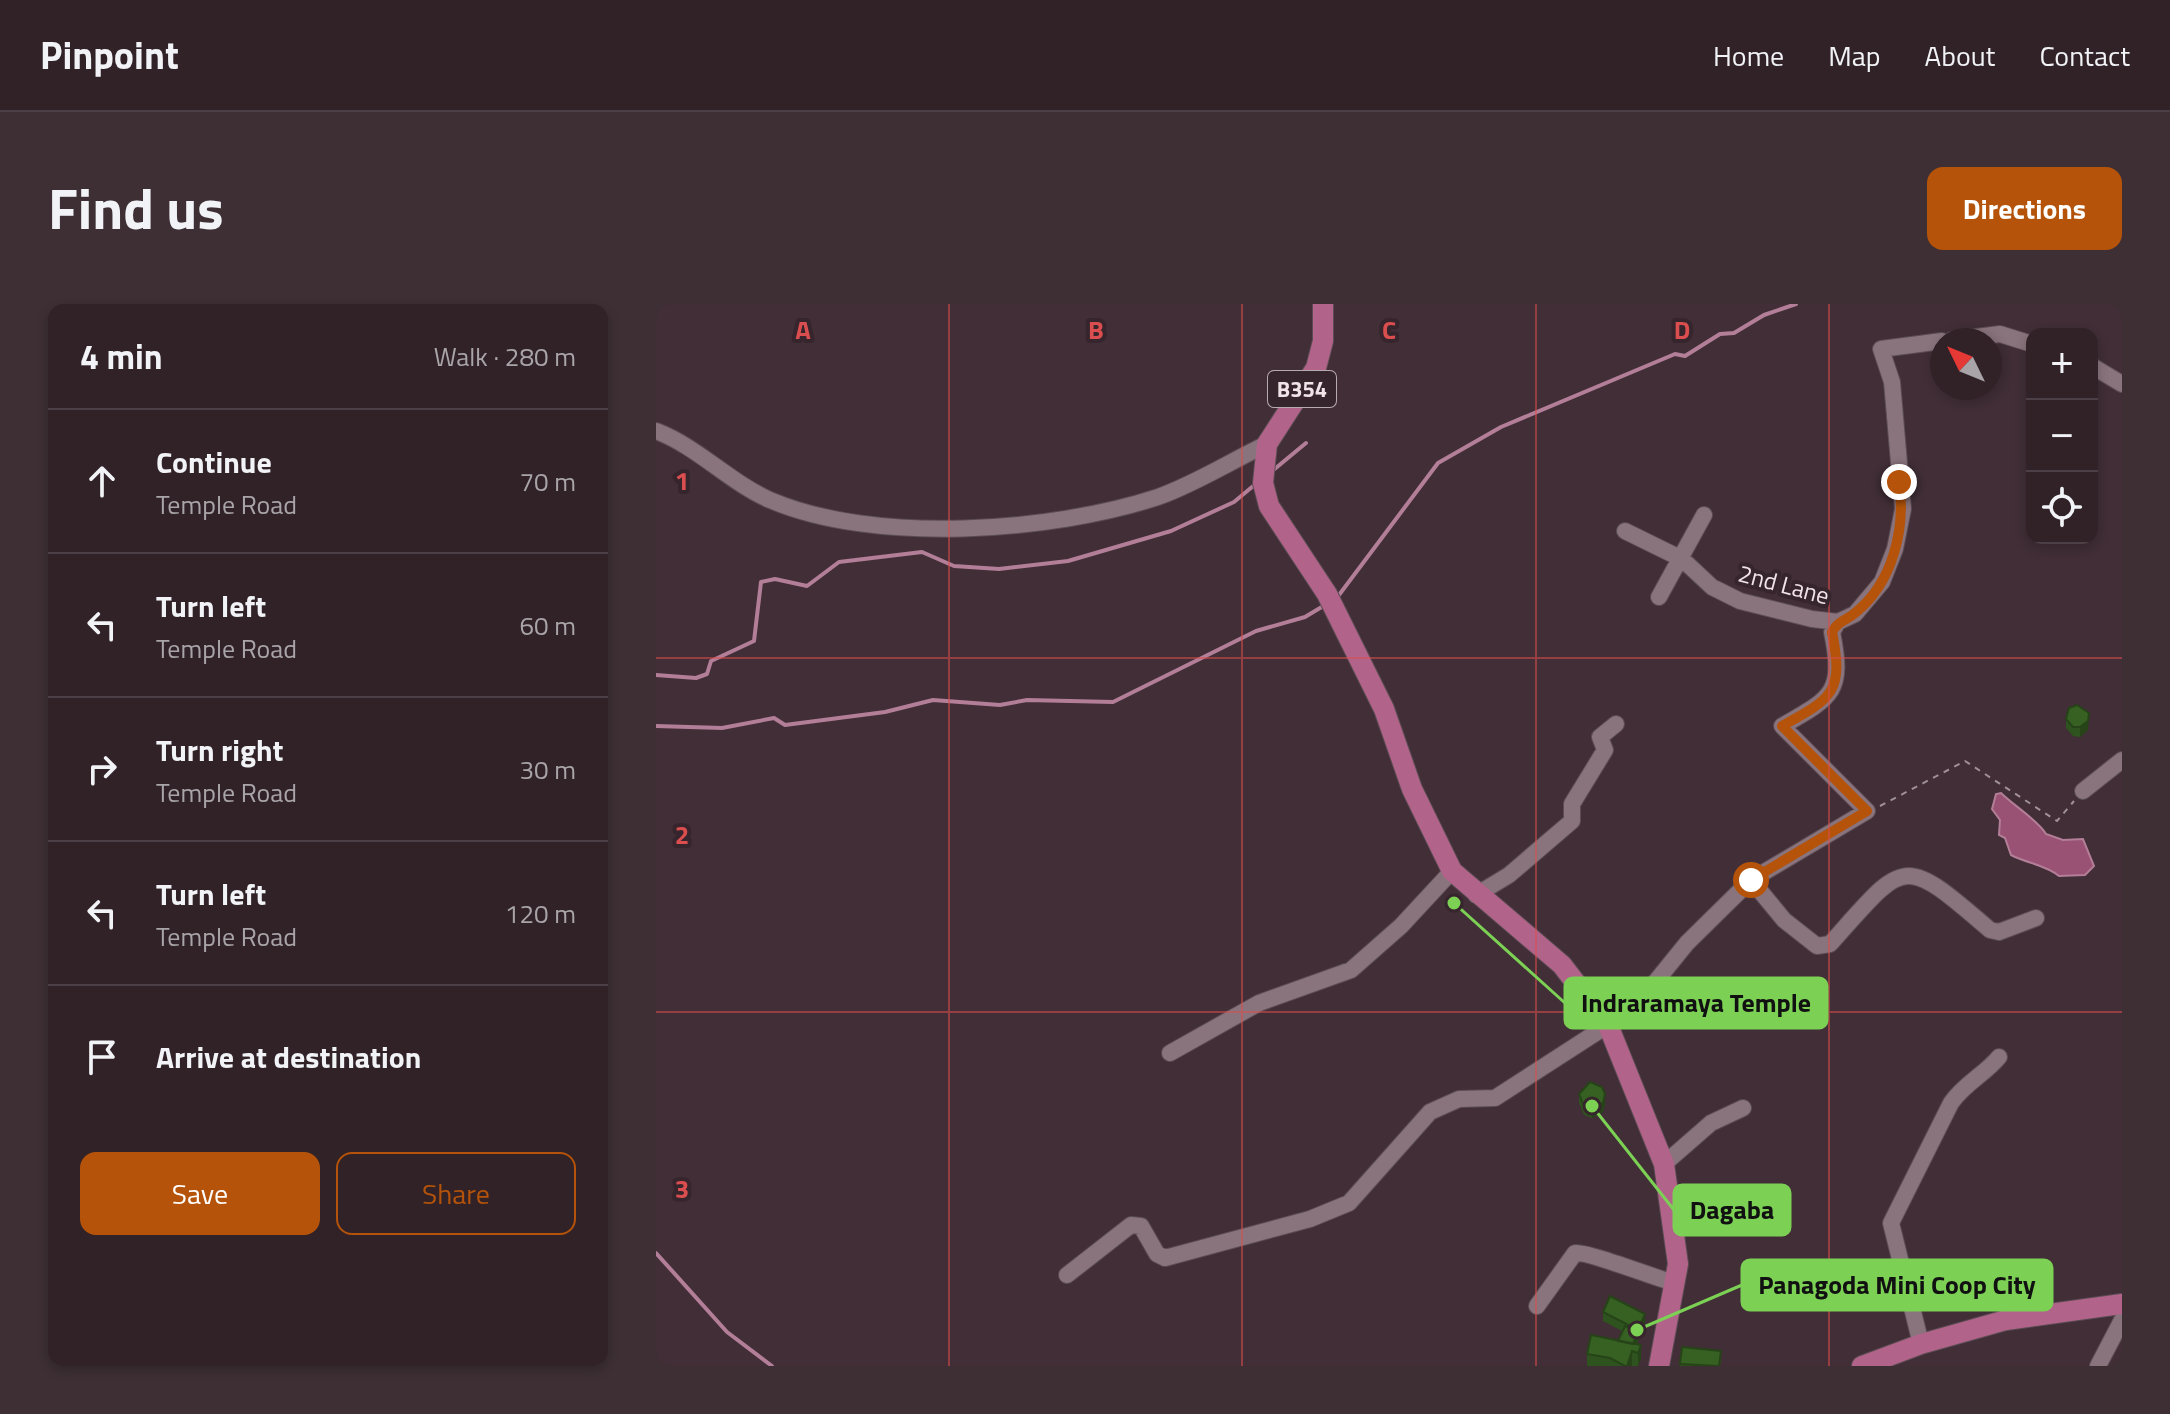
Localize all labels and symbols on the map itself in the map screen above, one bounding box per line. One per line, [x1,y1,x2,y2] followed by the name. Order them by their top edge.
[795,310,811,349] text: A
[1088,310,1104,349] text: B
[1382,310,1396,349] text: C
[1674,310,1690,349] text: D
[1930,328,2002,400] north arrow
[1268,371,1336,407] road number: B354
[675,461,689,500] text: 1
[1881,464,1917,500] route end
[1735,555,1833,613] street label: 2nd Lane
[675,815,689,854] text: 2
[1733,862,1769,898] route start
[1565,978,1827,1028] callout: Indraramaya Temple
[1581,983,1811,1022] text: Indraramaya Temple
[675,1169,689,1208] text: 3
[1674,1185,1790,1235] callout: Dagaba
[1690,1190,1774,1229] text: Dagaba
[1742,1260,2052,1310] callout: Panagoda Mini Coop City
[1758,1265,2036,1304] text: Panagoda Mini Coop City

